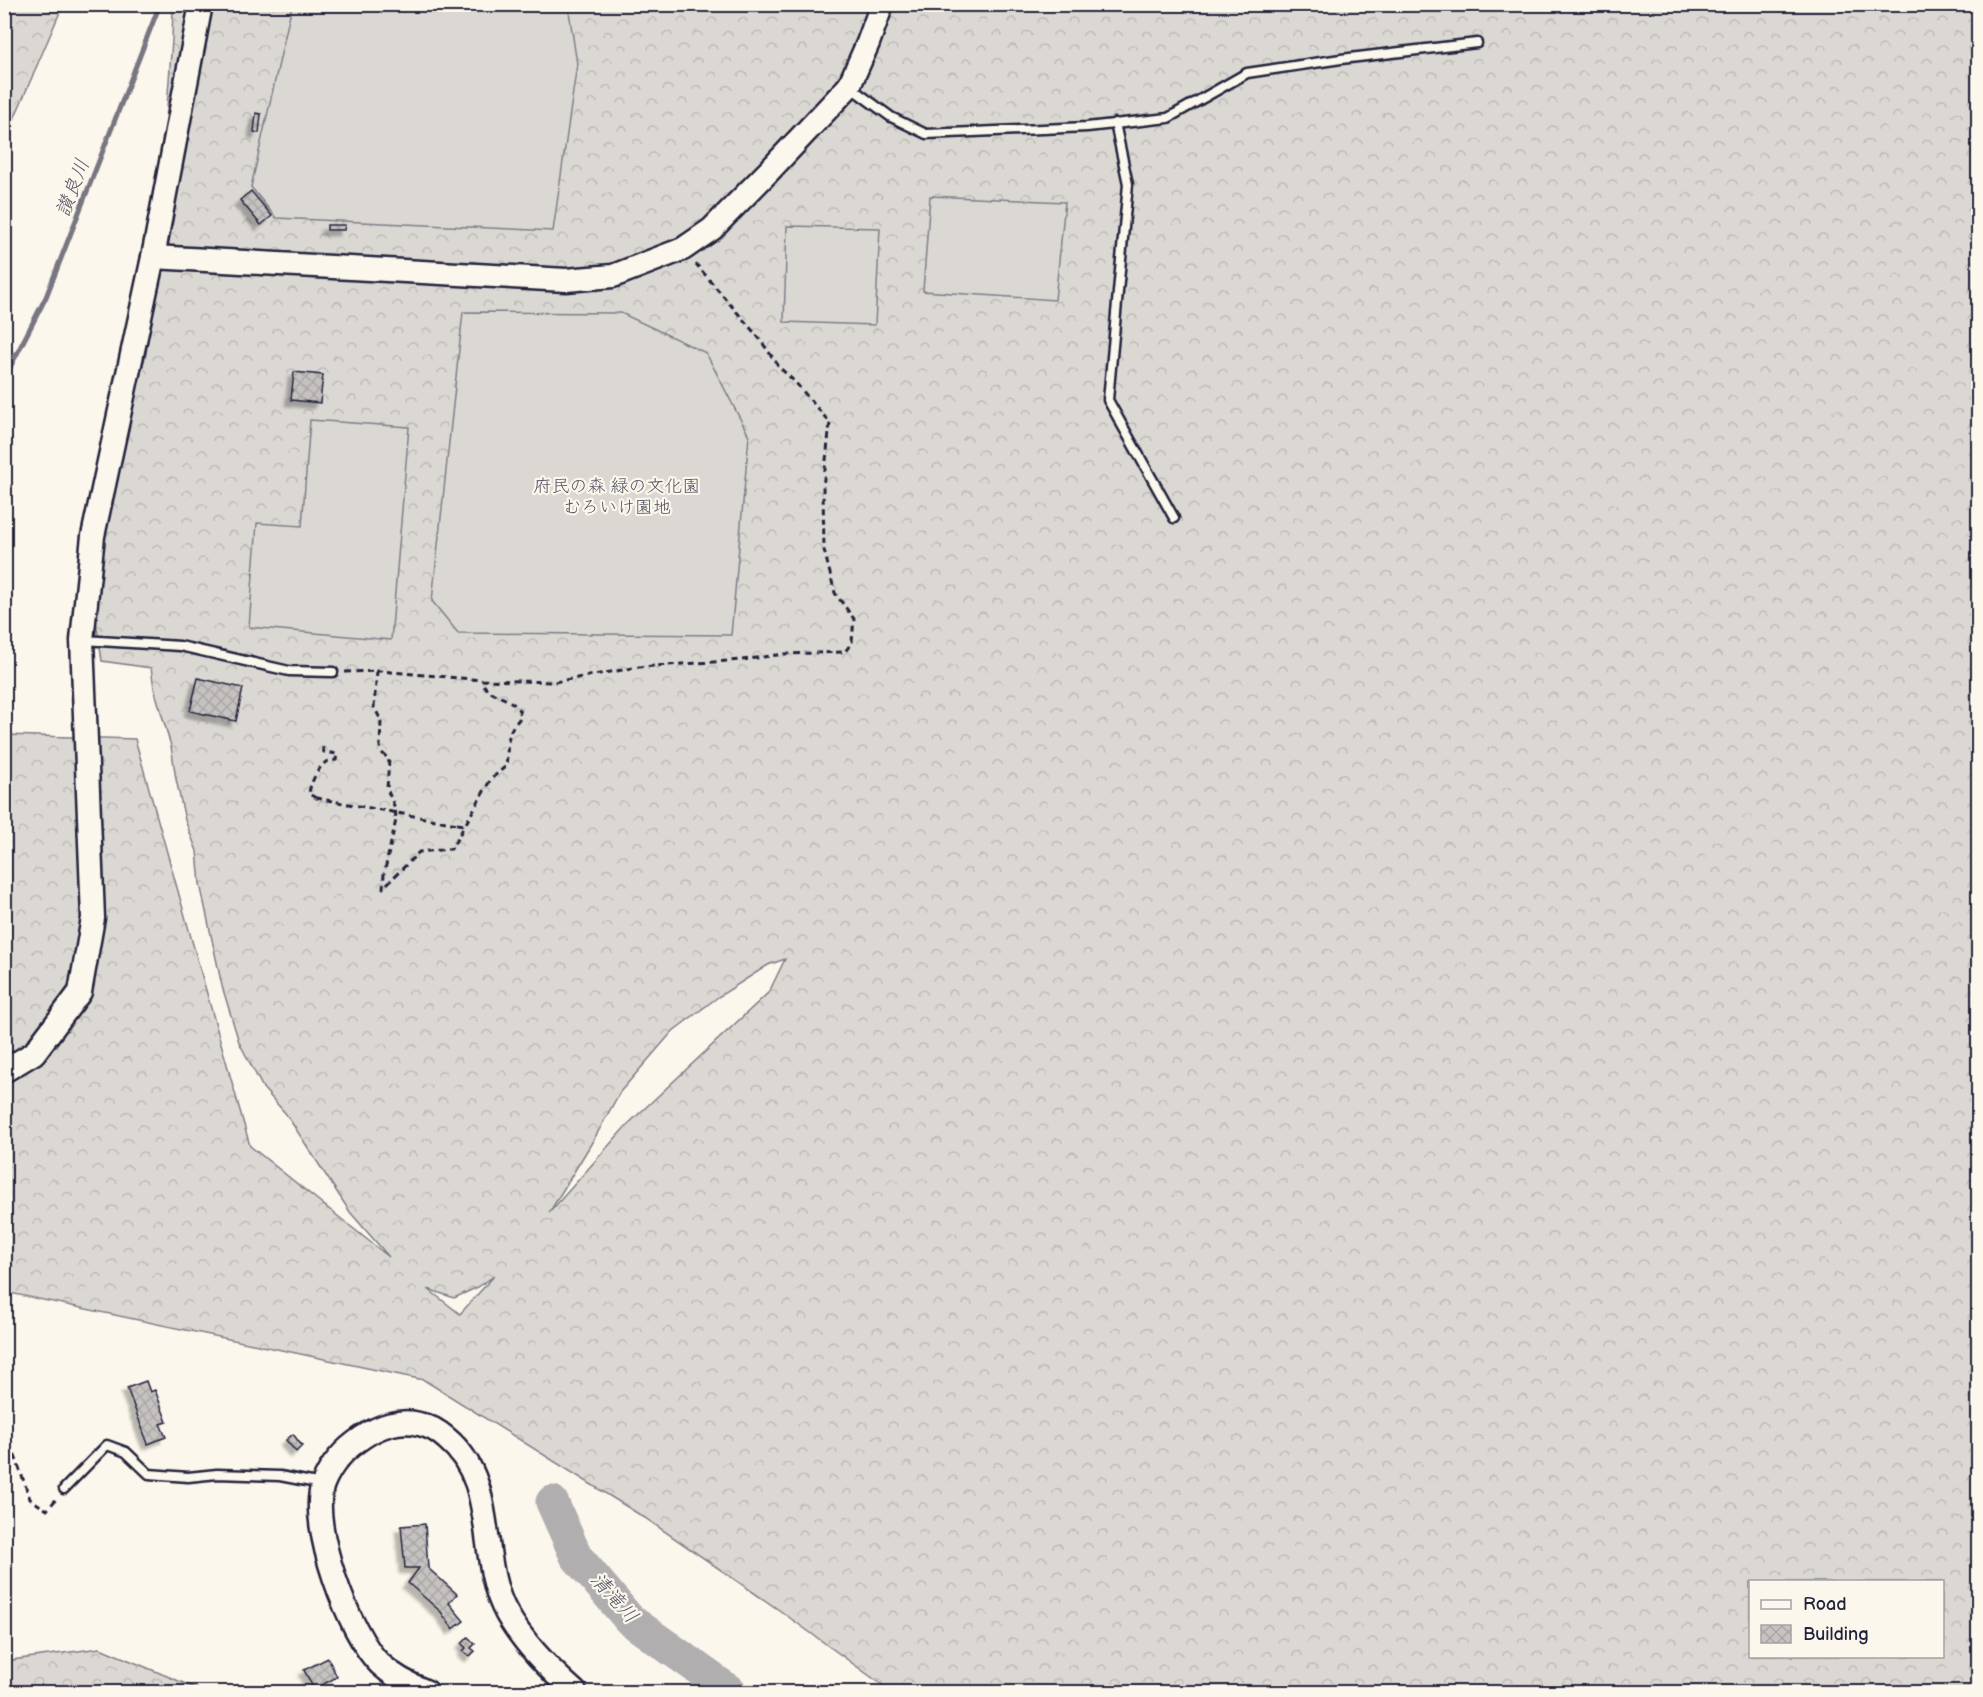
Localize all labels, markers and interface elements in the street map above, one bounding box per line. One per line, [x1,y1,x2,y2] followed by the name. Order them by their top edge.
[51,156,95,220] water label: 讃良川
[534,476,700,518] park label: 府民の森 緑の文化園 むろいけ園地
[585,1568,643,1628] water label: 清滝川
[1749,1580,1944,1658] legend
[1803,1594,1847,1615] text: Road
[1803,1624,1869,1645] text: Building

